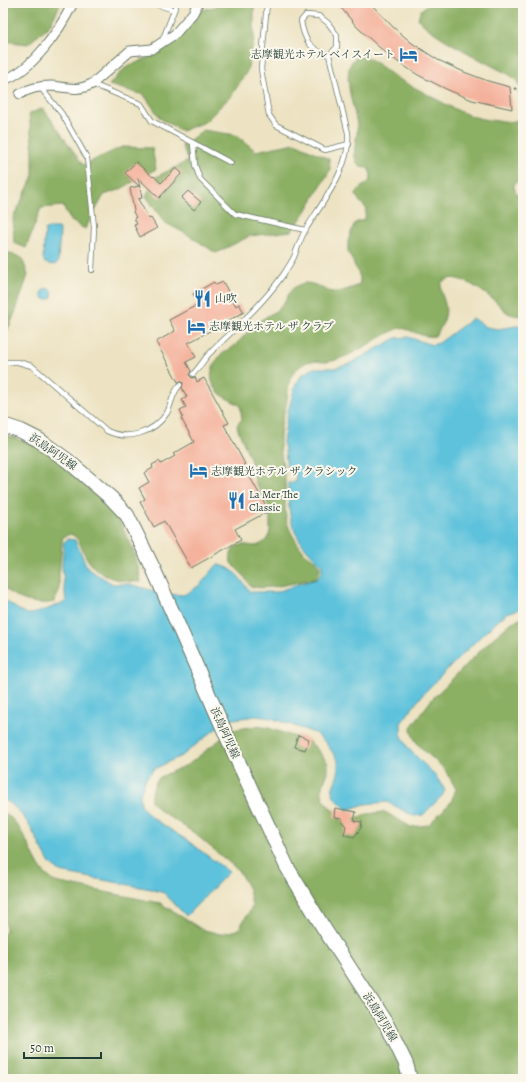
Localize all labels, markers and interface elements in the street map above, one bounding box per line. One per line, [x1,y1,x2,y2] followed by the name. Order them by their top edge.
[398,44,418,64] hotel icon: 志摩観光ホテル ベイスイート
[251,47,395,62] place label: 志摩観光ホテル ベイスイート
[192,288,212,308] restaurant icon: 山吹
[215,291,237,306] place label: 山吹
[186,316,206,336] hotel icon: 志摩観光ホテル ザ クラブ
[209,319,334,334] place label: 志摩観光ホテル ザ クラブ
[26,430,80,474] street label: 浜島阿児線
[188,461,208,481] hotel icon: 志摩観光ホテル ザ クラシック
[211,464,358,479] place label: 志摩観光ホテル ザ クラシック
[249,487,298,515] place label: La Mer The Classic
[226,490,246,510] restaurant icon: La Mer The Classic
[207,705,243,761] street label: 浜島阿児線
[359,990,401,1044] street label: 浜島阿児線
[24,1034,101,1060] scale bar
[30,1040,54,1056] text: 50 m

